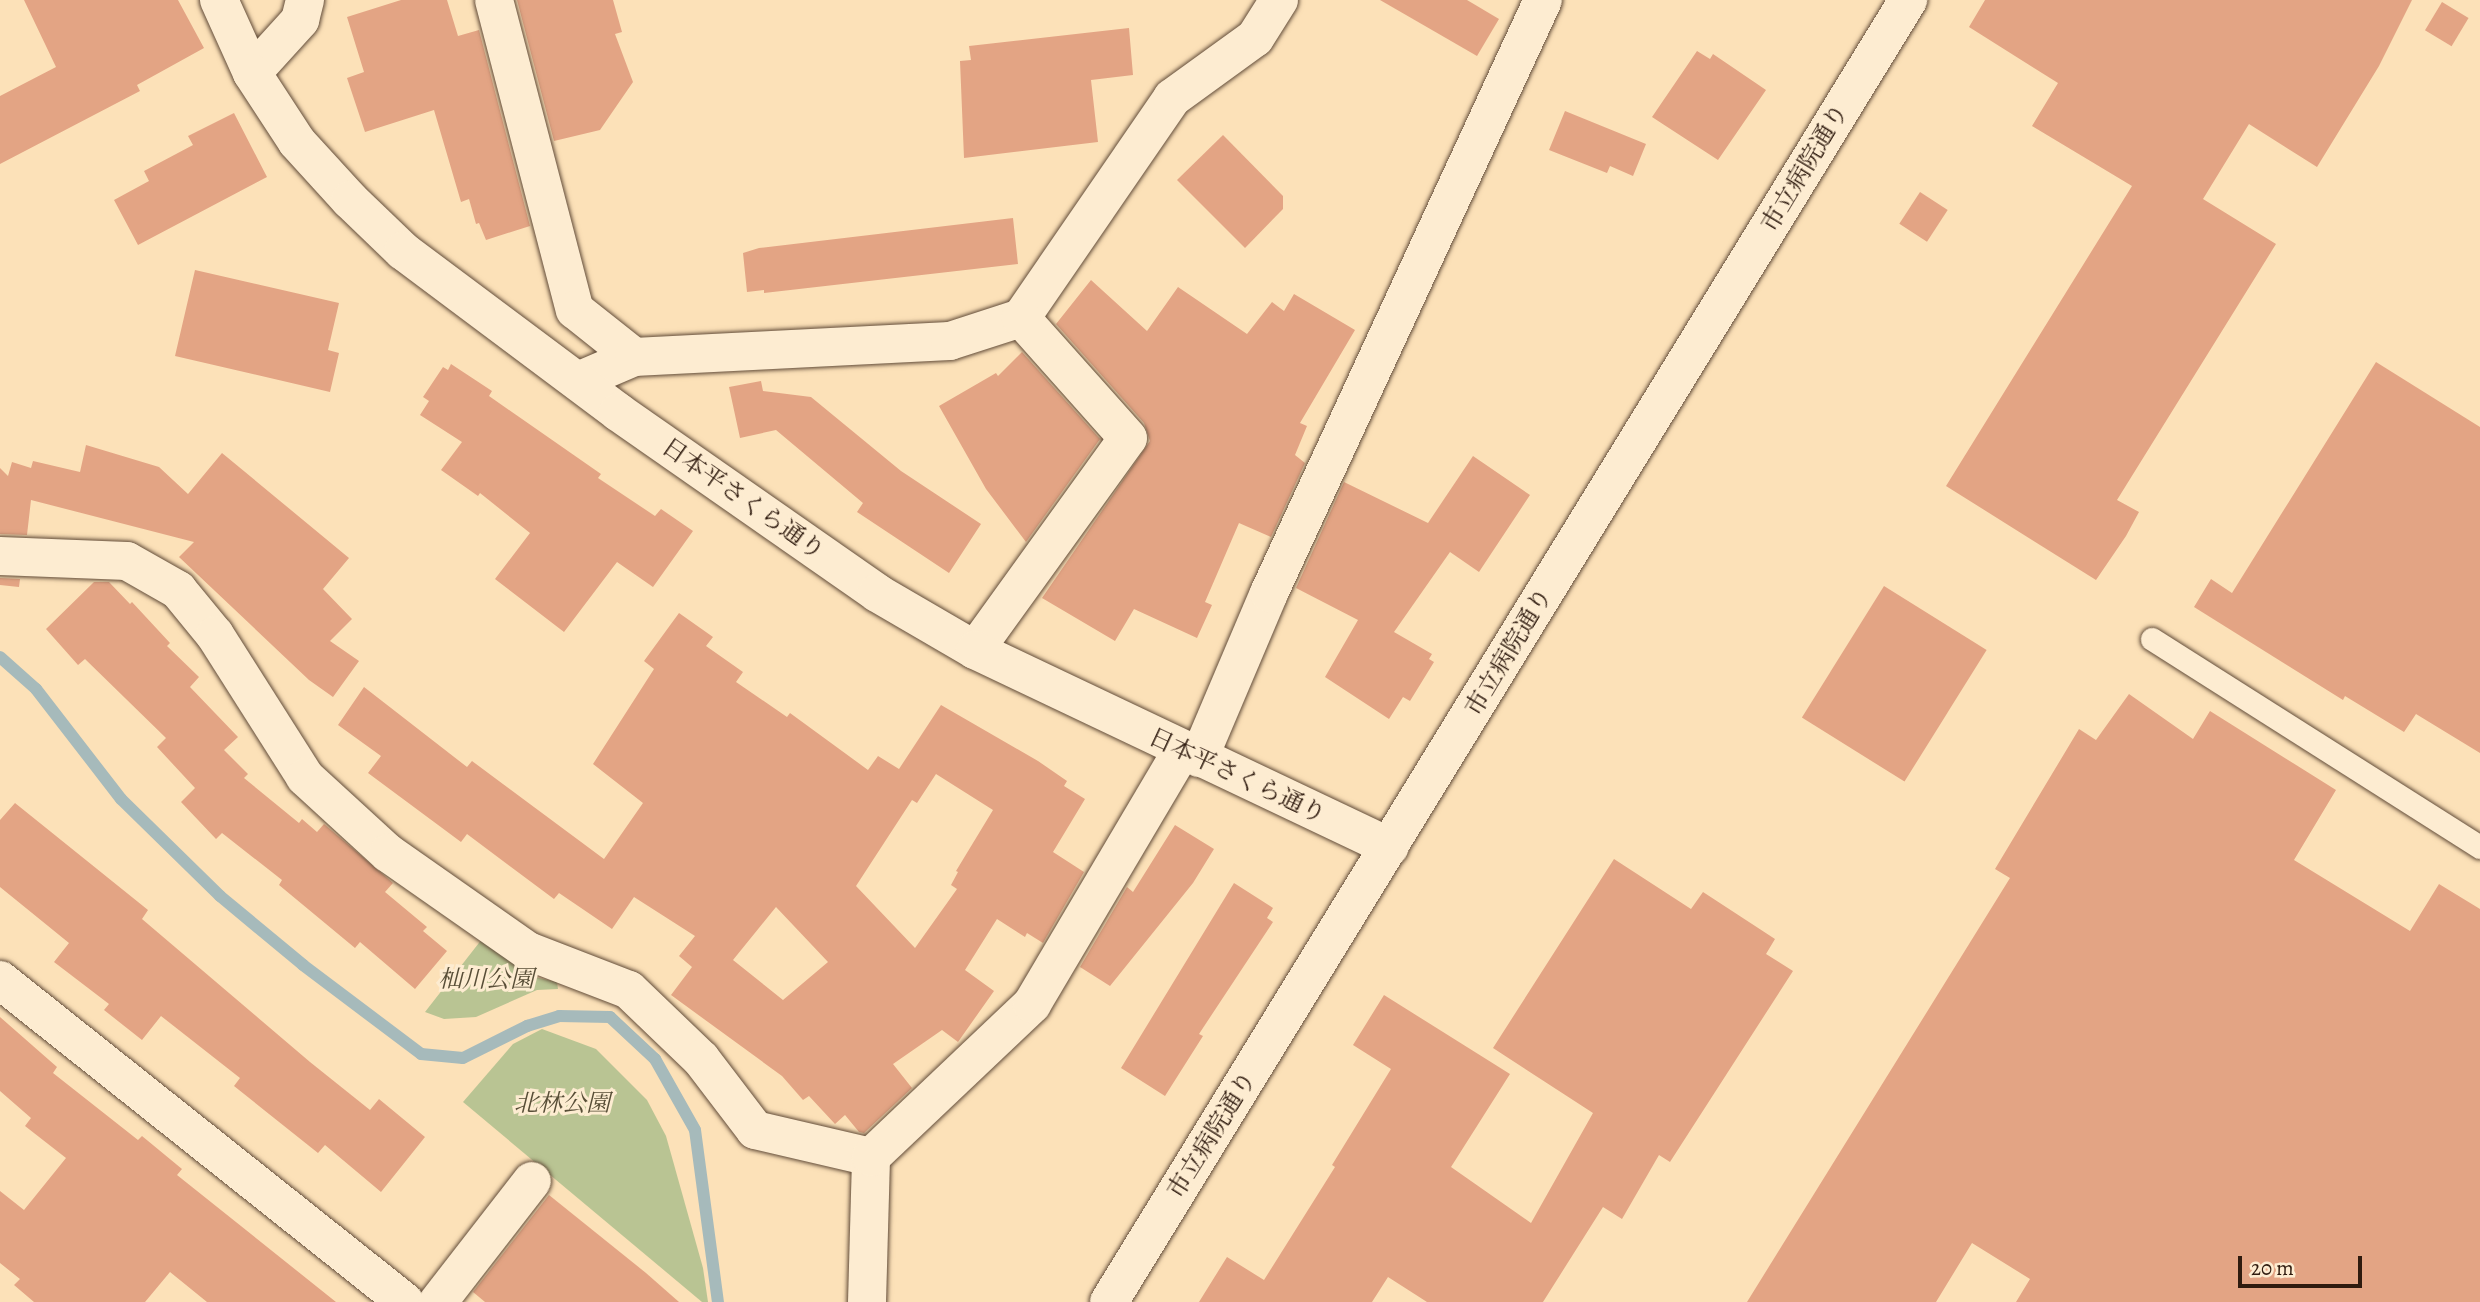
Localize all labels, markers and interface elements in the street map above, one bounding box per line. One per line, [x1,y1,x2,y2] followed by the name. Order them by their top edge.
[1756,99,1854,237] street label: 市立病院通り
[656,432,830,566] street label: 日本平さくら通り
[1460,583,1558,721] street label: 市立病院通り
[1144,722,1330,830] street label: 日本平さくら通り
[438,966,534,994] park label: 杣川公園
[1162,1066,1262,1204] street label: 市立病院通り
[514,1090,610,1118] park label: 北林公園
[2242,1242,2366,1286] scale bar
[2251,1254,2294,1282] text: 20 m

